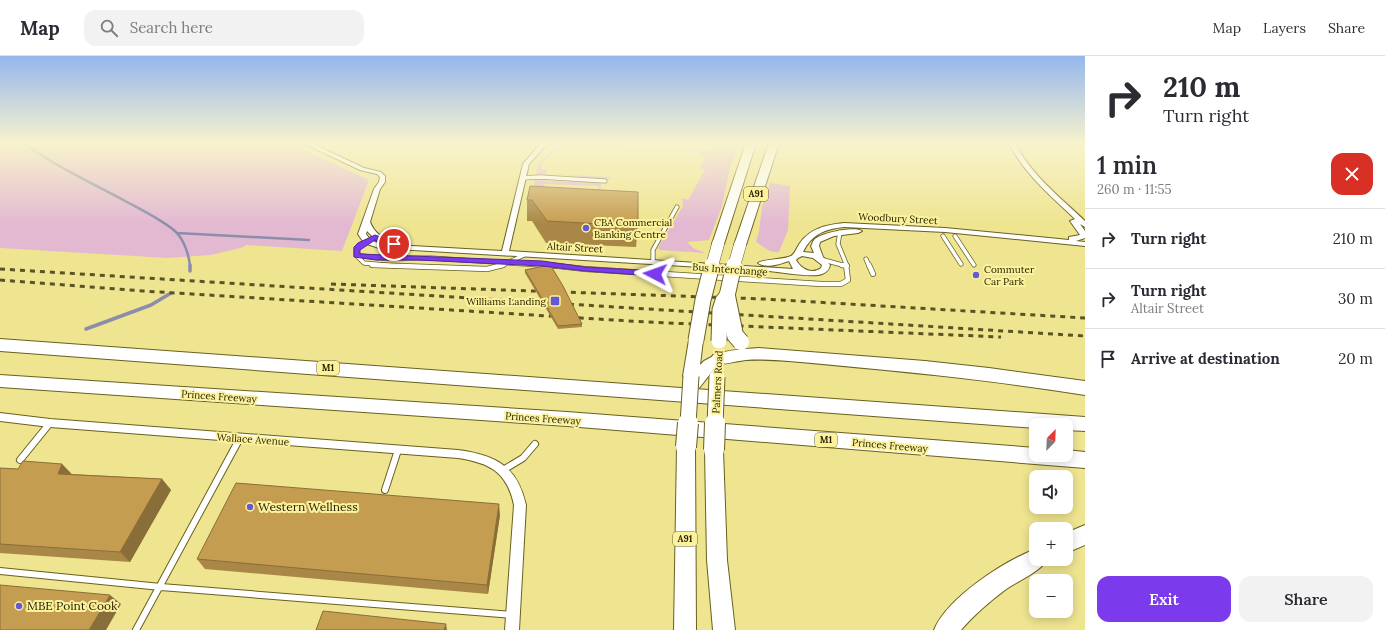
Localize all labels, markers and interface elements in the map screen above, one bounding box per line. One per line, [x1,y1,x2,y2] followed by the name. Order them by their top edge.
[84,10,364,46] search box
[20,16,60,40] text: Map
[98,17,120,39] icon: search
[130,18,213,37] text: Search here
[1213,19,1241,37] text: Map
[1263,19,1306,37] text: Layers
[1328,19,1365,37] text: Share
[1163,69,1240,105] text: 210 m
[1097,72,1149,124] icon: right
[1163,104,1249,127] text: Turn right
[1097,150,1157,181] text: 1 min
[1331,153,1373,195] button: close
[1097,181,1172,198] text: 260 m · 11:55
[744,187,768,201] road number: A91
[858,210,938,227] street label: Woodbury Street
[594,216,672,241] place label: CBA Commercial Banking Centre
[581,223,591,233] marker: CBA Commercial Banking Centre
[377,227,411,261] pin
[1097,228,1119,250] icon: right
[1131,229,1207,248] text: Turn right
[1333,229,1373,248] text: 210 m
[383,233,405,255] icon: arrive
[546,239,603,255] street label: Altair Street
[634,253,676,295] position arrow
[692,260,769,279] street label: Bus Interchange
[984,263,1035,288] place label: Commuter Car Park
[971,270,981,280] marker: Commuter Car Park
[1131,281,1207,300] text: Turn right
[1097,288,1119,310] icon: right
[1338,289,1373,308] text: 30 m
[466,295,546,308] place label: Williams Landing
[549,295,561,307] marker: Williams Landing
[1131,300,1204,317] text: Altair Street
[1097,348,1119,370] icon: arrive
[1131,349,1280,368] text: Arrive at destination
[1338,349,1373,368] text: 20 m
[709,350,726,414] street label: Palmers Road
[317,361,339,375] road number: M1
[181,387,258,406] street label: Princes Freeway
[505,409,582,428] street label: Princes Freeway
[1029,418,1073,462] north arrow
[1029,418,1073,618] map controls
[216,430,290,449] street label: Wallace Avenue
[815,433,837,447] road number: M1
[852,436,929,455] street label: Princes Freeway
[1029,470,1073,514] button: sound
[258,499,358,514] place label: Western Wellness
[245,502,255,512] marker: Western Wellness
[1029,522,1073,566] button: +
[673,532,697,546] road number: A91
[1029,574,1073,618] button: −
[1097,576,1231,622] button: Exit
[1239,576,1373,622] button: Share
[27,598,118,613] place label: MBE Point Cook
[14,601,24,611] marker: MBE Point Cook

